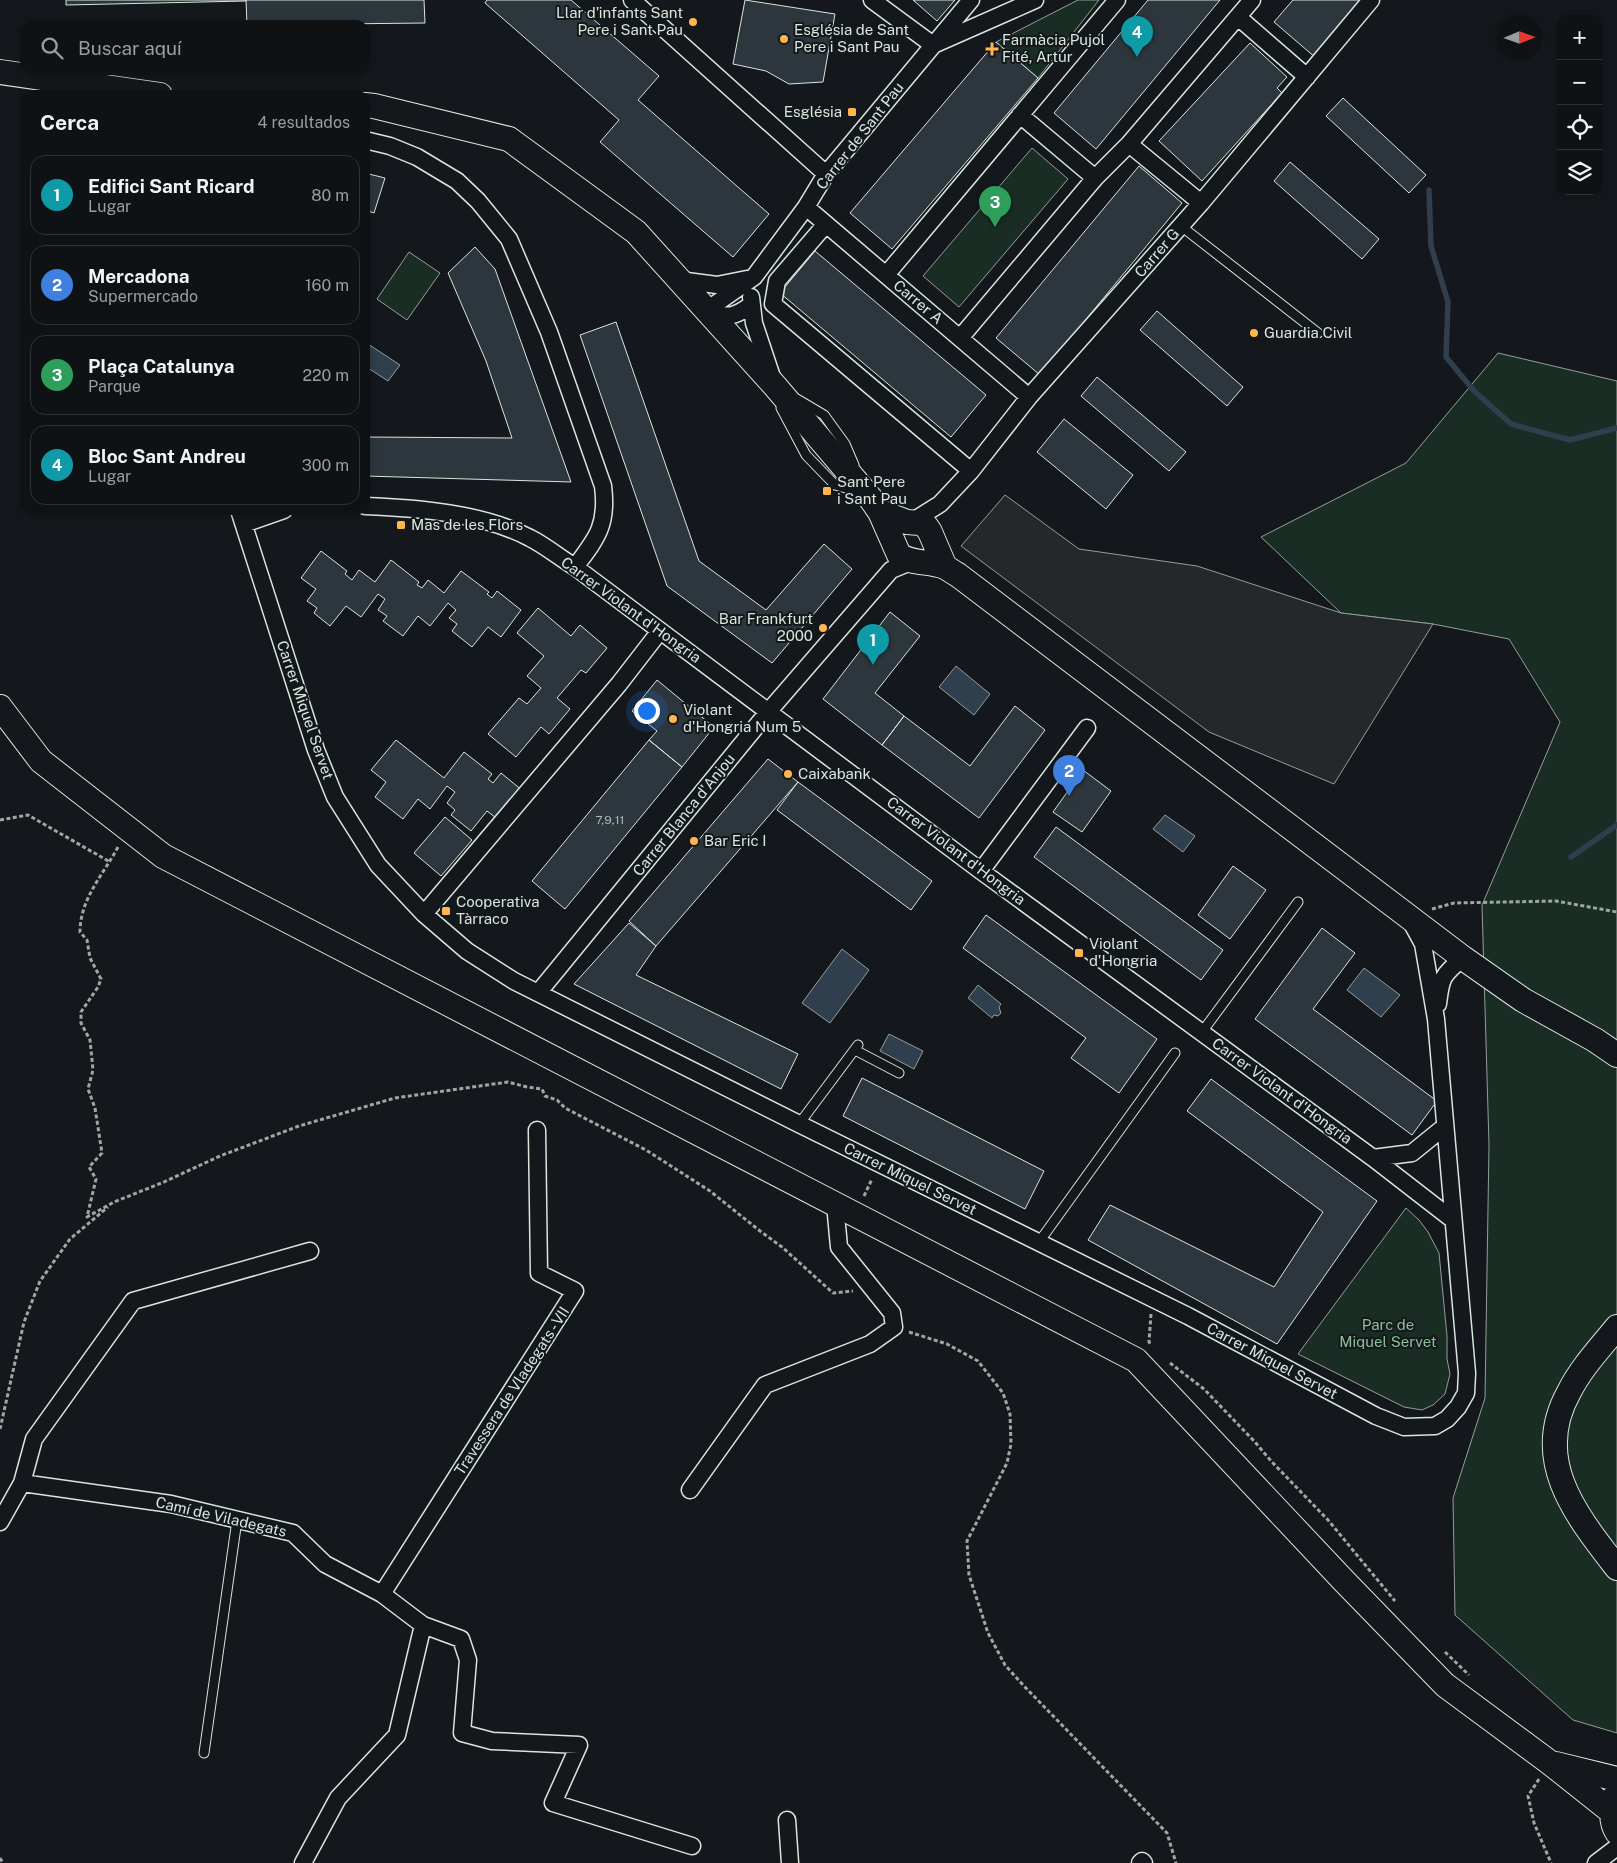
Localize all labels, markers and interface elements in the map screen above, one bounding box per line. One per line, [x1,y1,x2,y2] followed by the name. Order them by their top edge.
[556,4,683,38] place label: Llar d'infants Sant Pere i Sant Pau
[1497,15,1542,60] north arrow
[1557,15,1602,195] map controls
[1557,15,1602,60] button: +
[687,16,699,28] marker: Llar d'infants Sant Pere i Sant Pau
[1121,16,1153,57] pin: 4
[20,20,370,75] search box
[794,21,909,55] place label: Església de Sant Pere i Sant Pau
[1002,31,1105,65] place label: Farmàcia Pujol Fité, Artur
[778,33,790,45] marker: Església de Sant Pere i Sant Pau
[38,34,66,62] icon: search
[78,37,182,59] text: Buscar aquí
[986,43,998,55] marker: Farmàcia Pujol Fité, Artur
[1557,60,1602,105] button: −
[812,79,907,193] street label: Carrer de Sant Pau
[784,103,842,120] place label: Església
[1557,105,1602,150] button: locate
[846,106,858,118] marker: Església
[40,110,99,135] text: Cerca
[258,113,350,132] text: 4 resultados
[1557,150,1602,195] button: layers
[88,175,255,197] text: Edifici Sant Ricard
[54,186,60,205] text: 1
[311,186,349,205] text: 80 m
[979,186,1011,227] pin: 3
[88,197,131,216] text: Lugar
[1131,225,1182,281] street label: Carrer G
[88,265,190,287] text: Mercadona
[52,276,62,295] text: 2
[305,276,349,295] text: 160 m
[890,276,947,327] street label: Carrer A
[88,287,198,306] text: Supermercado
[1264,324,1352,341] place label: Guardia Civil
[1248,327,1260,339] marker: Guardia Civil
[88,355,235,377] text: Plaça Catalunya
[52,366,62,385] text: 3
[302,366,349,385] text: 220 m
[88,377,141,396] text: Parque
[88,445,246,467] text: Bloc Sant Andreu
[52,456,62,475] text: 4
[302,456,349,475] text: 300 m
[88,467,131,486] text: Lugar
[837,473,907,507] place label: Sant Pere i Sant Pau
[821,485,833,497] marker: Sant Pere i Sant Pau
[411,516,523,533] place label: Mas de les Flors
[395,519,407,531] marker: Mas de les Flors
[558,553,705,666] street label: Carrer Violant d'Hongria
[719,610,813,644] place label: Bar Frankfurt 2000
[817,622,829,634] marker: Bar Frankfurt 2000
[857,624,889,665] pin: 1
[274,638,337,782] street label: Carrer Miquel Servet
[634,698,660,724] your location
[683,701,801,735] place label: Violant d'Hongria Num 5
[667,713,679,725] marker: Violant d'Hongria Num 5
[629,750,738,879] street label: Carrer Blanca d'Anjou
[1053,755,1085,796] pin: 2
[798,765,871,782] place label: Caixabank
[782,768,794,780] marker: Caixabank
[884,793,1029,908] street label: Carrer Violant d'Hongria
[596,813,624,827] house number: 7,9,11
[704,832,767,849] place label: Bar Eric I
[688,835,700,847] marker: Bar Eric I
[456,893,540,927] place label: Cooperativa Tàrraco
[440,905,452,917] marker: Cooperativa Tàrraco
[1089,935,1157,969] place label: Violant d'Hongria
[1073,947,1085,959] marker: Violant d'Hongria
[1209,1034,1356,1147] street label: Carrer Violant d'Hongria
[841,1139,979,1218] street label: Carrer Miquel Servet
[451,1303,572,1478] street label: Travessera de Vladegats - VII
[1339,1316,1437,1350] park label: Parc de Miquel Servet
[1204,1319,1341,1402] street label: Carrer Miquel Servet
[154,1493,288,1540] street label: Camí de Viladegats

